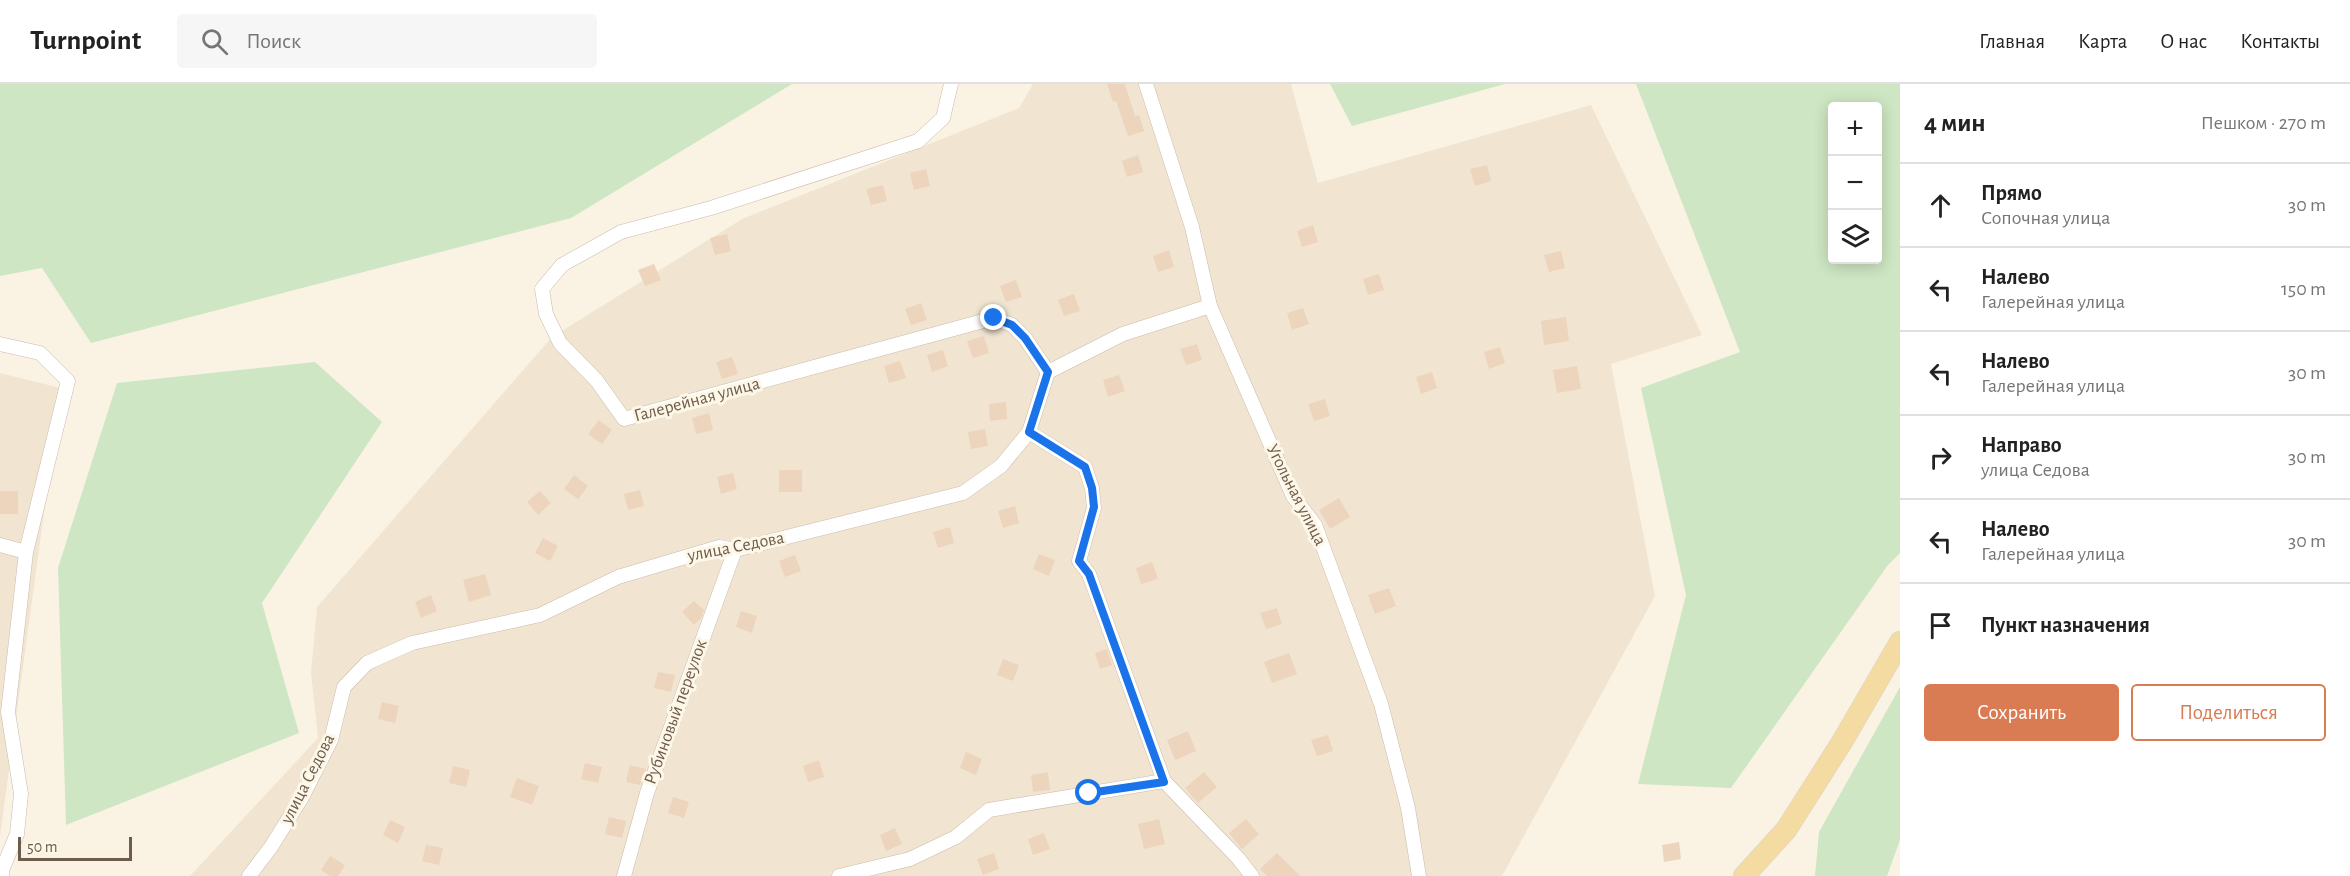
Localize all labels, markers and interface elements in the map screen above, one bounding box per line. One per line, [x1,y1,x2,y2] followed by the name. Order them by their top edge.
[177,14,597,68] search box
[198,25,231,58] icon: search
[30,27,141,55] text: Turnpoint
[246,30,301,52] text: Поиск
[1979,31,2045,52] text: Главная
[2078,31,2127,52] text: Карта
[2160,31,2207,52] text: О нас
[2240,31,2320,52] text: Контакты
[1828,102,1882,264] map controls
[1828,102,1882,156] button: +
[1924,110,1986,136] text: 4 мин
[2201,113,2326,133] text: Пешком · 270 m
[1828,156,1882,210] button: −
[1981,182,2042,204] text: Прямо
[1924,189,1957,222] icon: ahead
[2288,195,2326,215] text: 30 m
[1981,208,2110,228] text: Сопочная улица
[1828,210,1882,264] button: layers
[1981,266,2050,288] text: Налево
[1924,273,1957,306] icon: left
[2281,279,2326,299] text: 150 m
[1981,292,2125,312] text: Галерейная улица
[980,304,1006,330] route end
[1981,350,2050,372] text: Налево
[1924,357,1957,390] icon: left
[2288,363,2326,383] text: 30 m
[632,375,762,425] street label: Галерейная улица
[1981,376,2125,396] text: Галерейная улица
[1981,434,2062,456] text: Направо
[1263,441,1329,549] street label: Угольная улица
[1924,441,1957,474] icon: right
[2288,447,2326,467] text: 30 m
[1981,460,2090,480] text: улица Седова
[1981,518,2050,540] text: Налево
[1924,525,1957,558] icon: left
[685,529,786,565] street label: улица Седова
[2288,531,2326,551] text: 30 m
[1981,544,2125,564] text: Галерейная улица
[1924,609,1957,642] icon: arrive
[1981,614,2150,636] text: Пункт назначения
[640,636,711,787] street label: Рубиновый переулок
[1924,684,2119,741] button: Сохранить
[2131,684,2326,741] button: Поделиться
[277,731,338,828] street label: улица Седова
[1075,779,1101,805] route start
[18,834,132,862] scale bar
[27,839,58,855] text: 50 m

